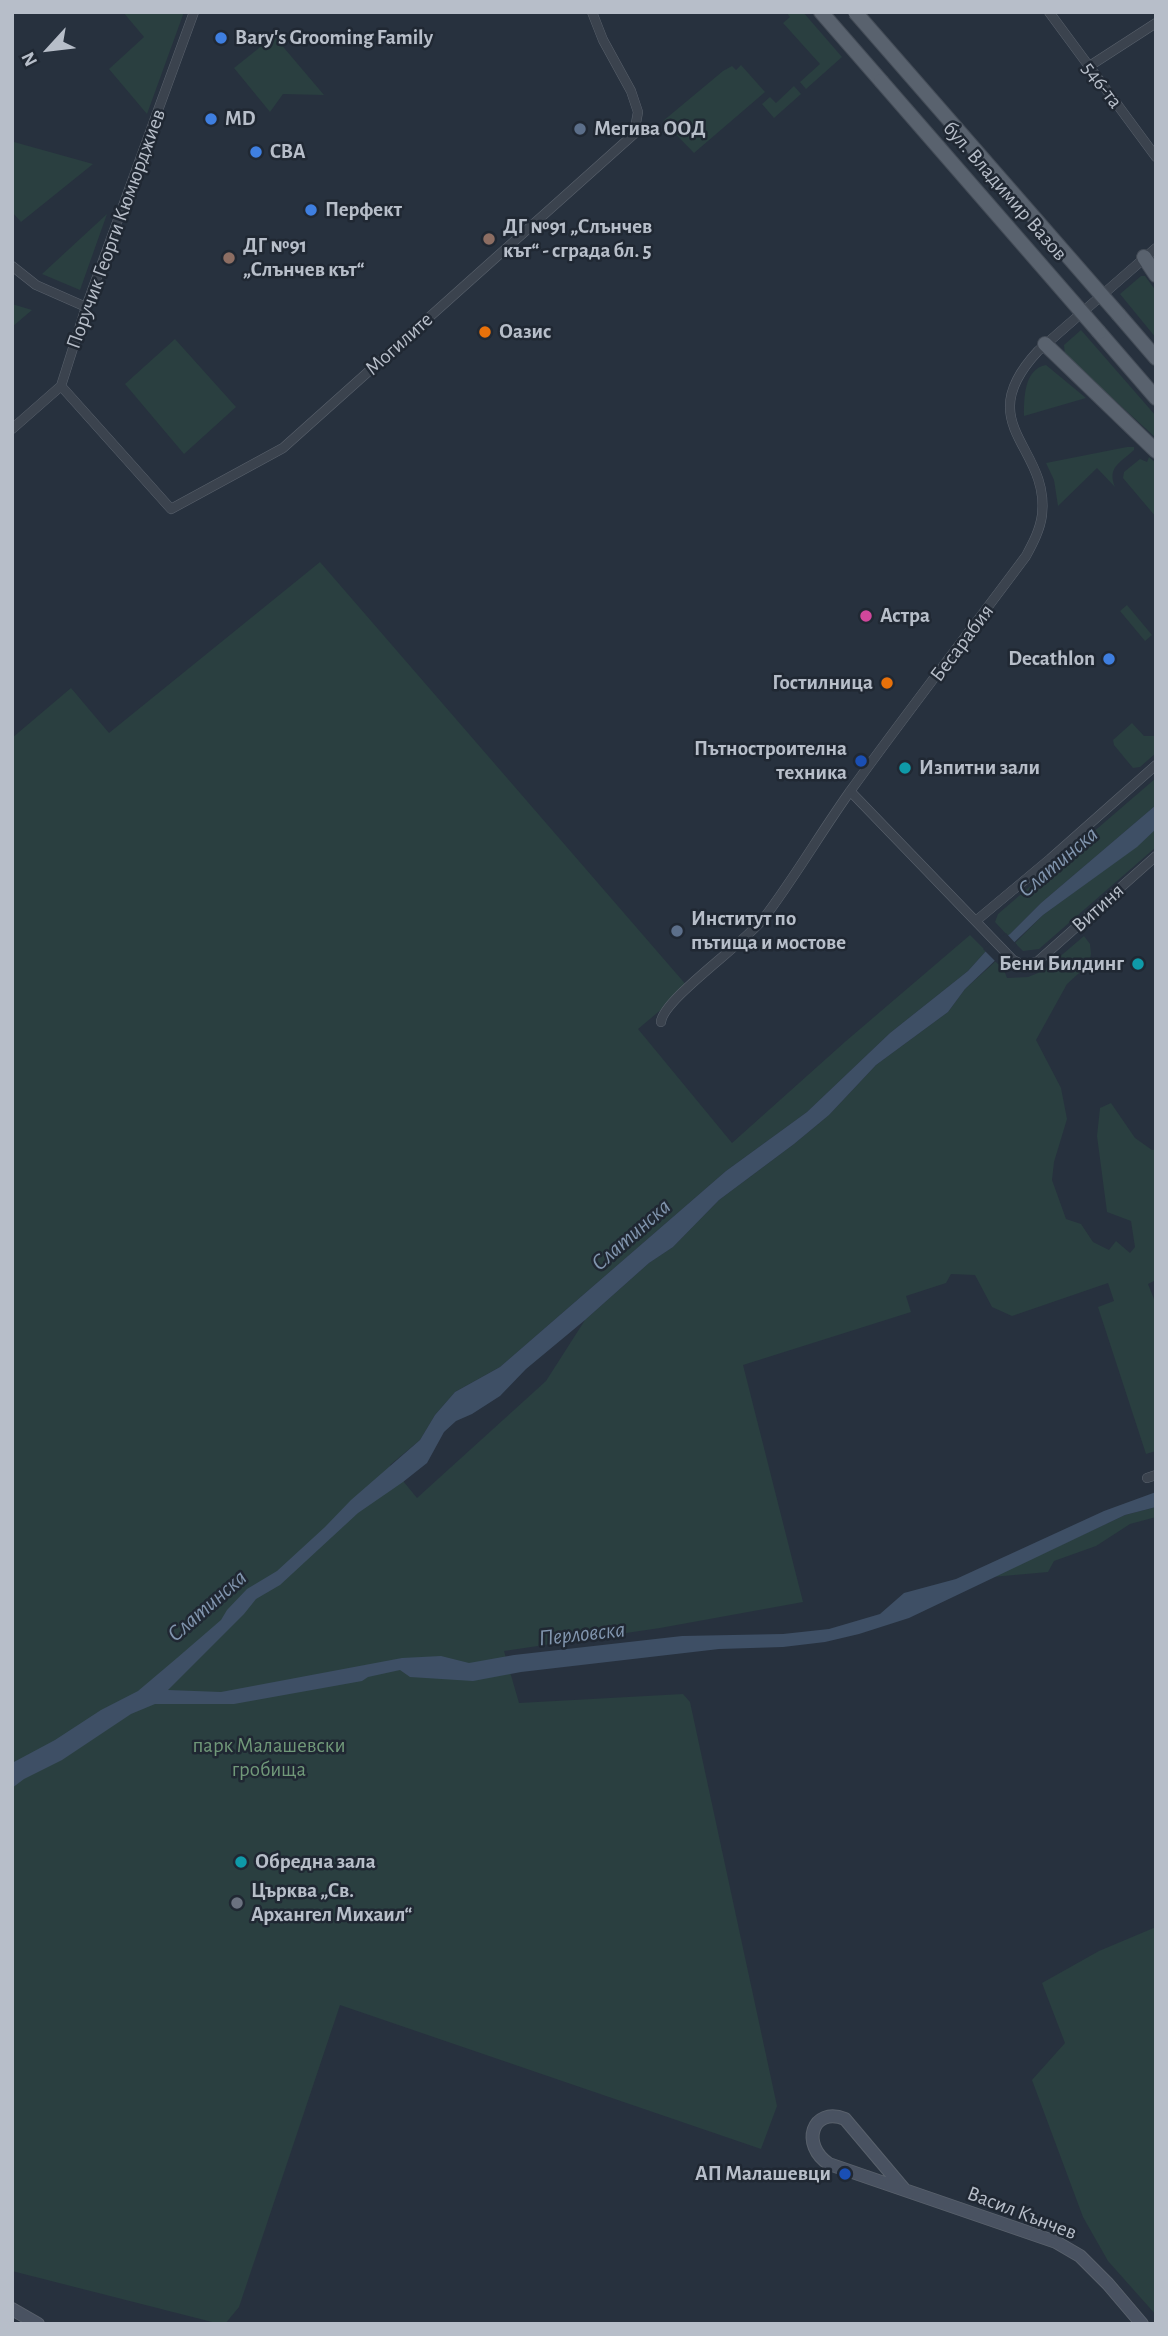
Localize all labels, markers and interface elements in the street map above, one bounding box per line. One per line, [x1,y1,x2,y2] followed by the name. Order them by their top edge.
[14,14,84,84] north arrow
[235,25,433,51] place label: Bary's Grooming Family
[213,30,229,46] marker: Bary's Grooming Family
[18,49,41,69] text: N
[1076,57,1128,113] street label: 546-та
[61,106,171,352] street label: Поручик Георги Кюмюрджиев
[225,106,255,132] place label: MD
[203,111,219,127] marker: MD
[594,116,706,142] place label: Мегива ООД
[937,116,1073,266] street label: бул. Владимир Вазов
[572,121,588,137] marker: Мегива ООД
[270,139,306,165] place label: CBA
[248,144,264,160] marker: CBA
[325,197,402,223] place label: Перфект
[303,202,319,218] marker: Перфект
[503,214,652,264] place label: ДГ №91 „Слънчев кът“ - сграда бл. 5
[481,231,497,247] marker: ДГ №91 „Слънчев кът“ - сграда бл. 5
[243,233,364,283] place label: ДГ №91 „Слънчев кът“
[221,250,237,266] marker: ДГ №91 „Слънчев кът“
[360,307,438,381] street label: Могилите
[499,319,551,345] place label: Оазис
[477,324,493,340] marker: Оазис
[925,599,999,687] street label: Бесарабия
[880,603,930,629] place label: Астра
[858,608,874,624] marker: Астра
[1008,646,1095,672] place label: Decathlon
[1101,651,1117,667] marker: Decathlon
[772,670,873,696] place label: Гостилница
[879,675,895,691] marker: Гостилница
[694,736,847,786] place label: Пътностроителна техника
[853,753,869,769] marker: Пътностроителна техника
[919,755,1040,781] place label: Изпитни зали
[897,760,913,776] marker: Изпитни зали
[1012,821,1104,903] water label: Слатинска
[1067,878,1129,938] street label: Витиня
[691,906,846,956] place label: Институт по пътища и мостове
[669,923,685,939] marker: Институт по пътища и мостове
[999,951,1124,977] place label: Бени Билдинг
[1130,956,1146,972] marker: Бени Билдинг
[586,1193,676,1277] water label: Слатинска
[162,1564,252,1648] water label: Слатинска
[537,1616,627,1652] water label: Перловска
[192,1733,346,1783] park label: парк Малашевски гробища
[255,1849,376,1875] place label: Обредна зала
[233,1854,249,1870] marker: Обредна зала
[251,1878,412,1928] place label: Църква „Св. Архангел Михаил“
[229,1895,245,1911] marker: Църква „Св. Архангел Михаил“
[695,2161,831,2187] place label: АП Малашевци
[837,2166,853,2182] marker: АП Малашевци
[964,2181,1080,2245] street label: Васил Кънчев

